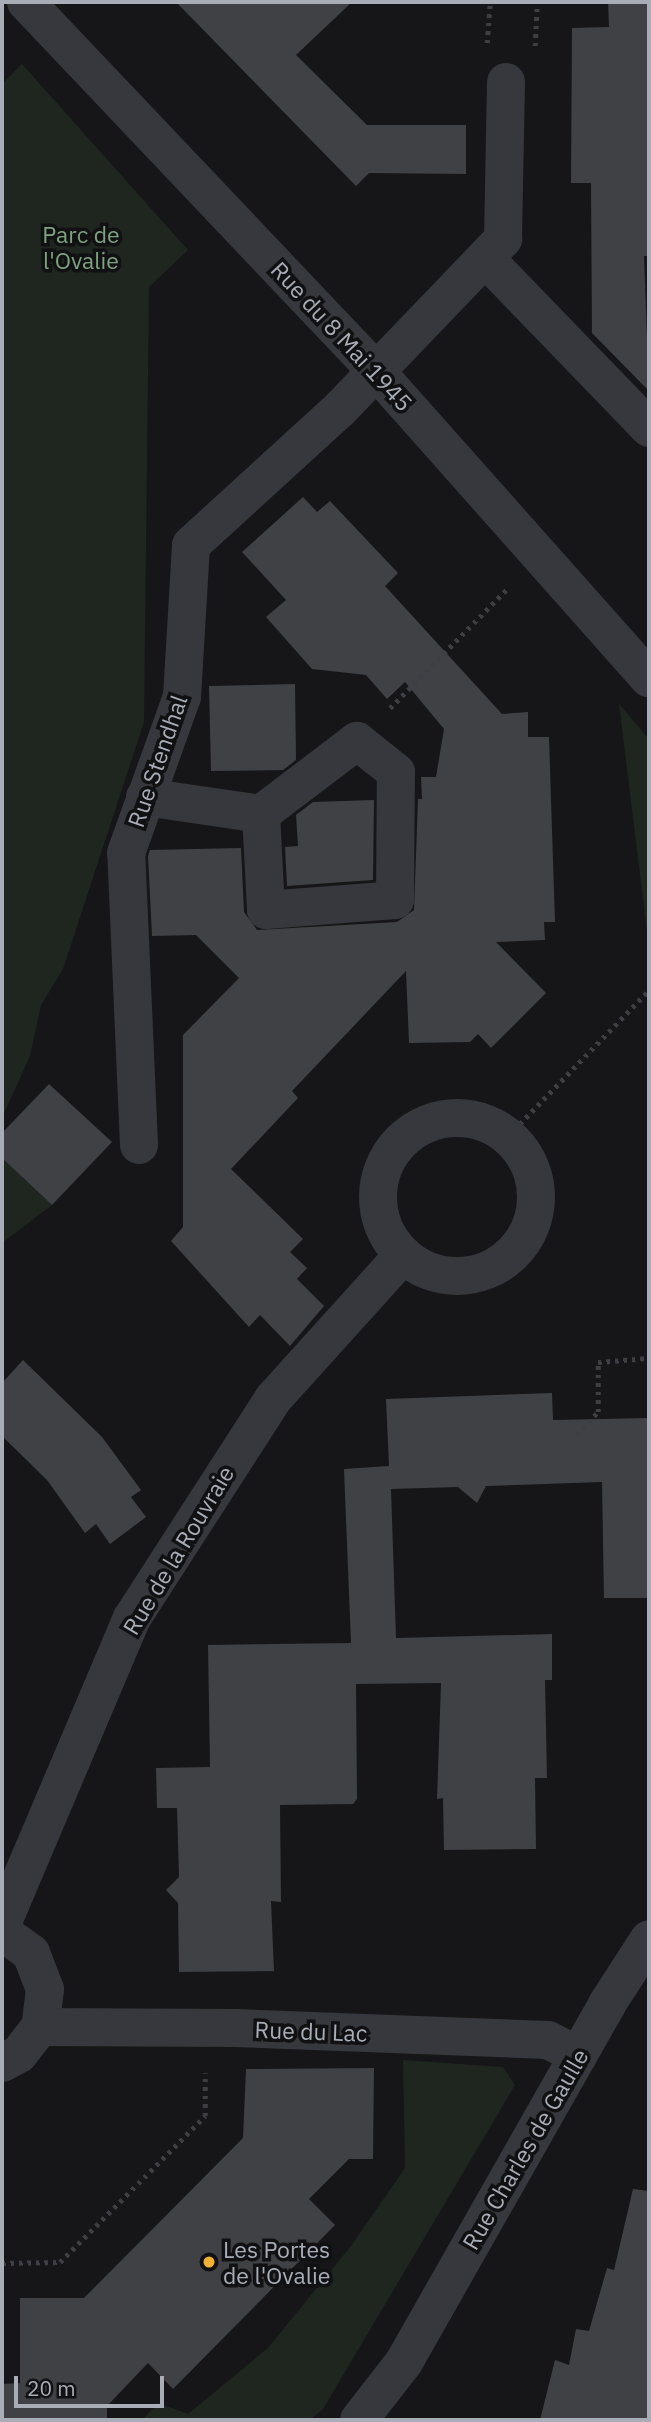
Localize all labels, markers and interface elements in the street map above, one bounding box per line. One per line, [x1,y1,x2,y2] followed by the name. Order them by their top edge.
[42,220,120,274] park label: Parc de l'Ovalie
[266,256,418,416] street label: Rue du 8 Mai 1945
[122,691,192,831] street label: Rue Stendhal
[117,1461,239,1639] street label: Rue de la Rouvraie
[254,2015,368,2047] street label: Rue du Lac
[456,2044,594,2254] street label: Rue Charles de Gaulle
[223,2235,330,2289] place label: Les Portes de l'Ovalie
[201,2254,217,2270] marker: Les Portes de l'Ovalie
[18,2362,168,2406] scale bar
[27,2374,76,2402] text: 20 m

